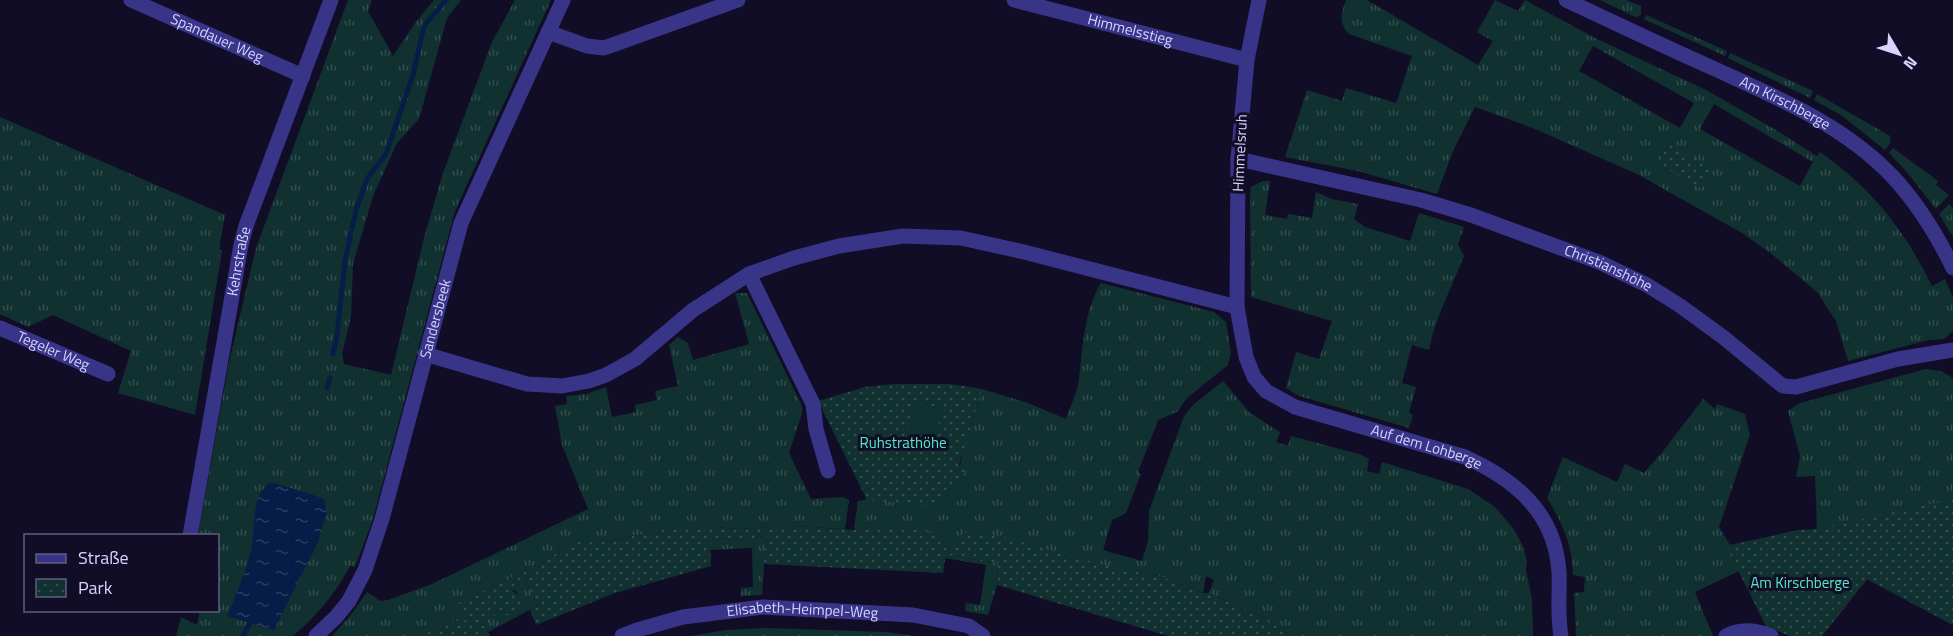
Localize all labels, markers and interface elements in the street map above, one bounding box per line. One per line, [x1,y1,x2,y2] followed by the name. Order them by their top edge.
[167,7,268,68] street label: Spandauer Weg
[1085,7,1176,52] street label: Himmelsstieg
[1869,24,1929,84] north arrow
[1898,52,1923,75] text: N
[1736,70,1835,135] street label: Am Kirschberge
[1226,114,1253,192] street label: Himmelsruh
[220,224,256,298] street label: Kehrstraße
[1561,238,1658,297] street label: Christianshöhe
[413,276,457,361] street label: Sandersbeek
[14,325,94,376] street label: Tegeler Weg
[1368,418,1487,475] street label: Auf dem Lohberge
[859,431,947,454] park label: Ruhstrathöhe
[24,534,219,612] legend
[78,544,129,571] text: Straße
[1750,571,1850,594] park label: Am Kirschberge
[78,574,113,601] text: Park
[725,595,879,624] street label: Elisabeth-Heimpel-Weg

